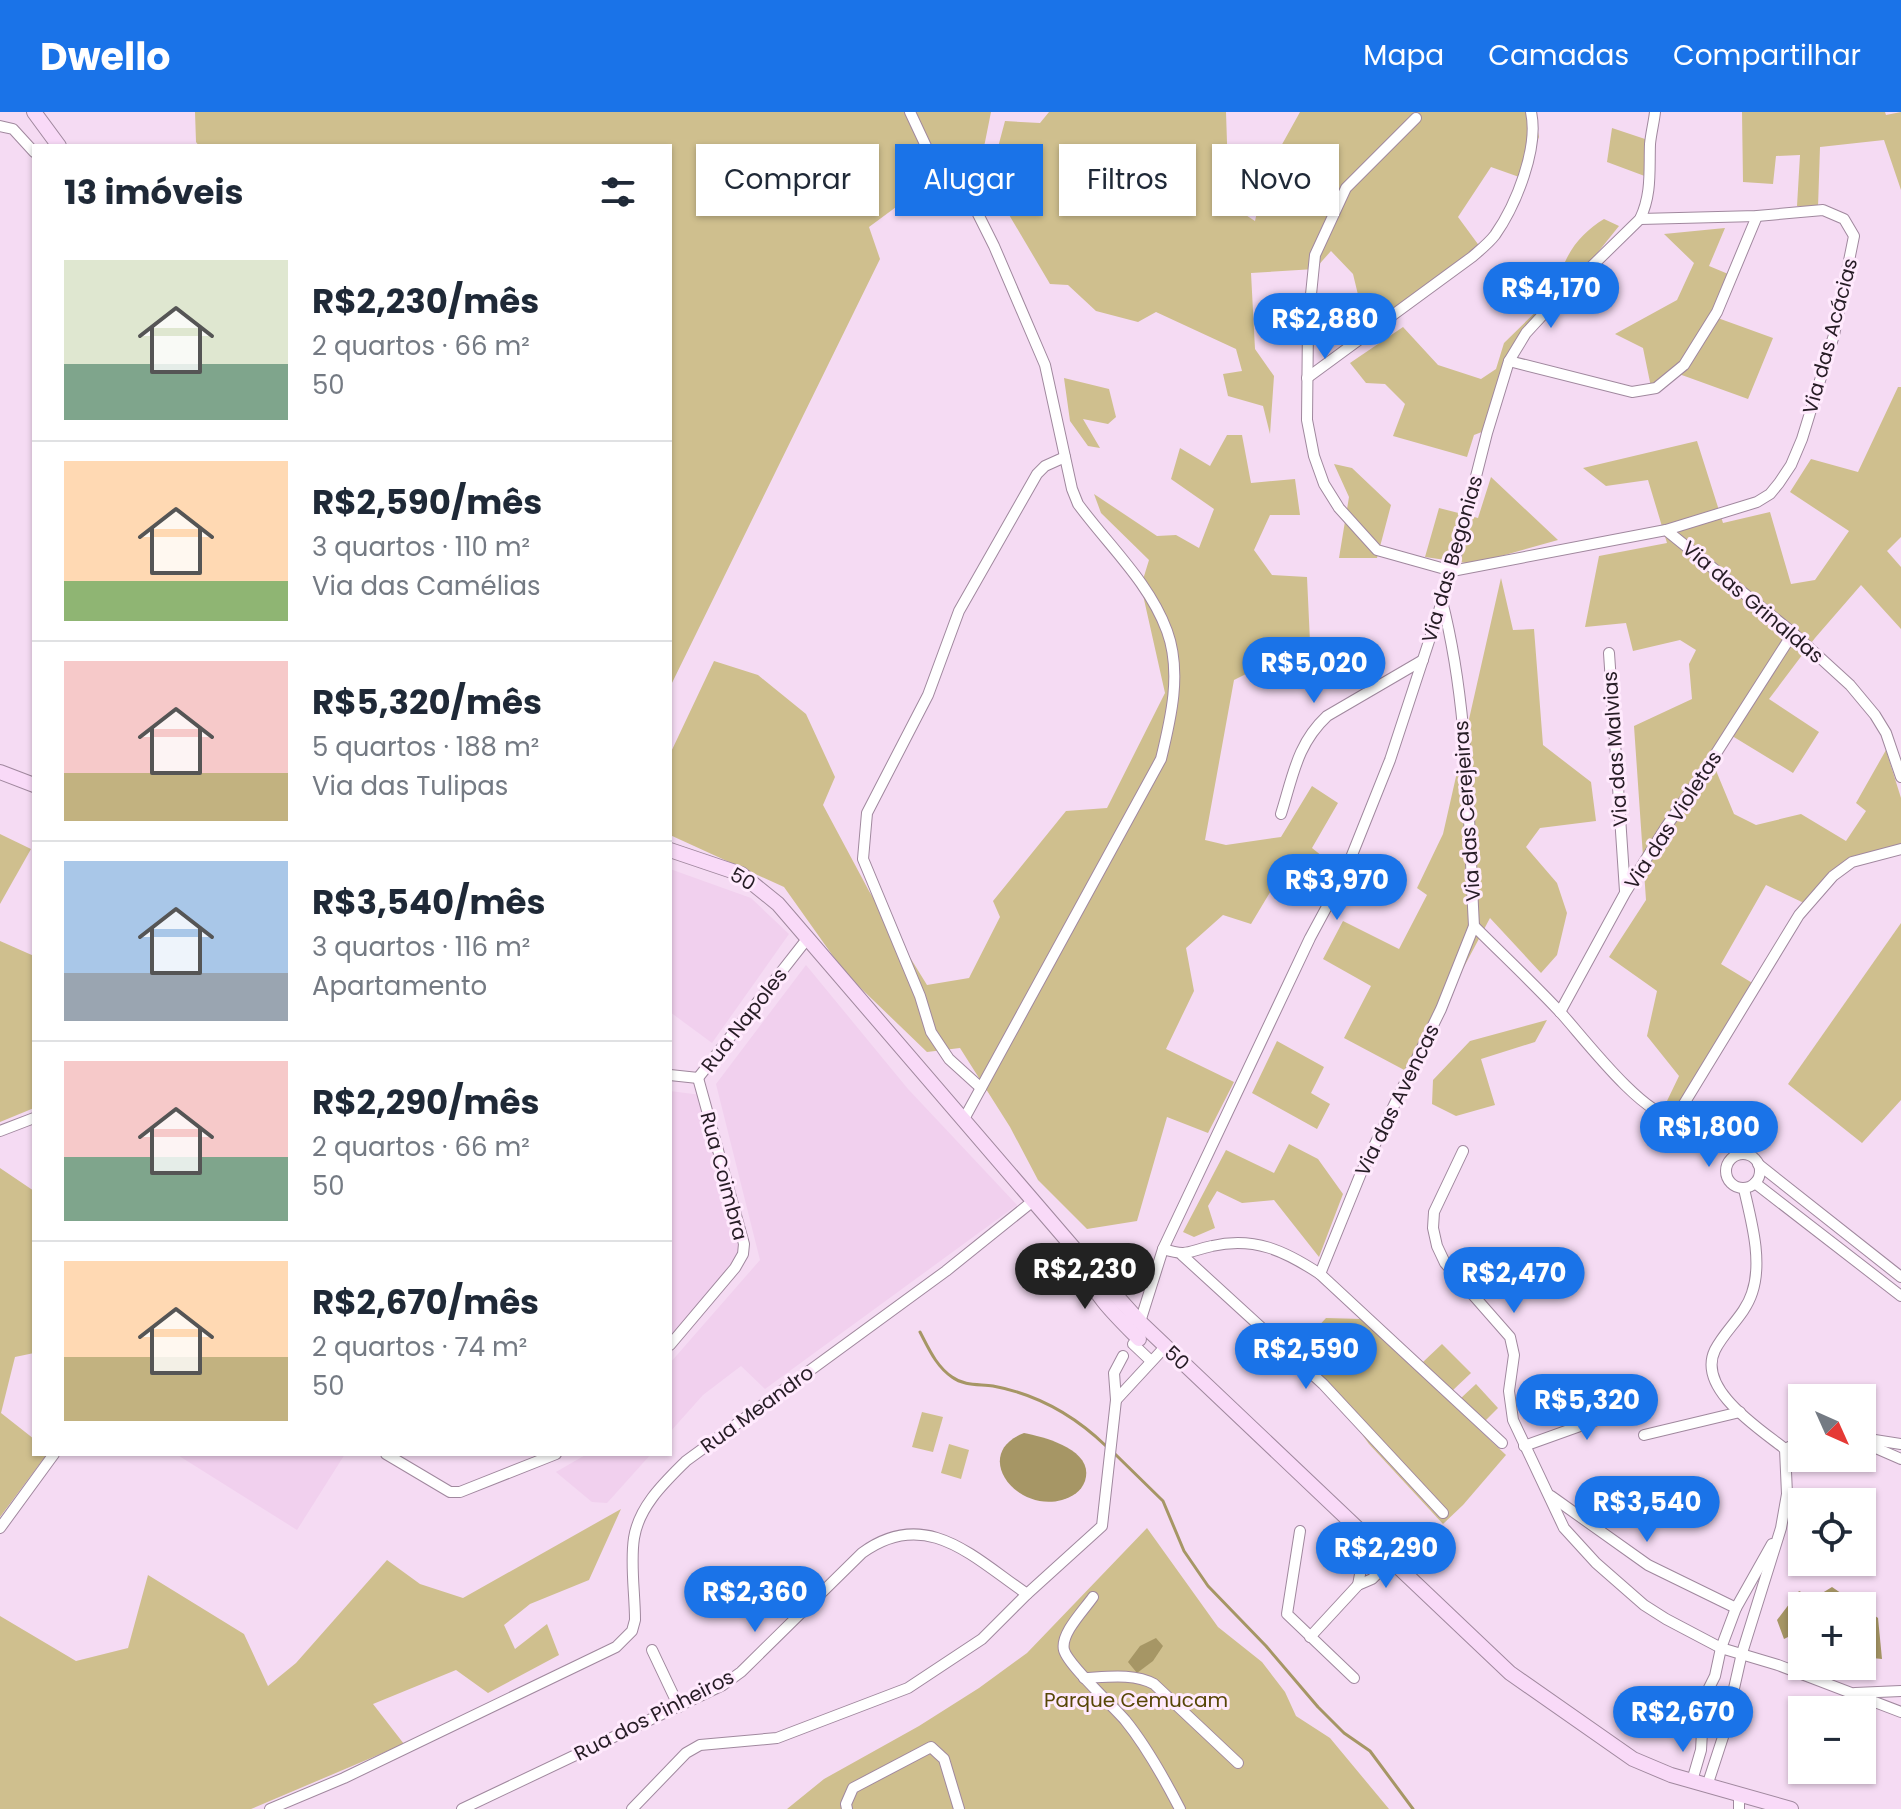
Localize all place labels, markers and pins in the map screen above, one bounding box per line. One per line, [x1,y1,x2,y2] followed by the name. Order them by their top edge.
[1477,262,1625,330] pin: R$4,170
[1251,293,1399,361] pin: R$2,880
[1240,637,1388,705] pin: R$5,020
[1263,854,1411,922] pin: R$3,970
[1635,1101,1783,1169] pin: R$1,800
[1011,1243,1159,1311] pin: R$2,230
[1440,1247,1588,1315] pin: R$2,470
[1232,1323,1380,1391] pin: R$2,590
[1513,1374,1661,1442] pin: R$5,320
[1573,1476,1721,1544] pin: R$3,540
[1312,1522,1460,1590] pin: R$2,290
[681,1566,829,1634] pin: R$2,360
[1609,1686,1757,1754] pin: R$2,670

